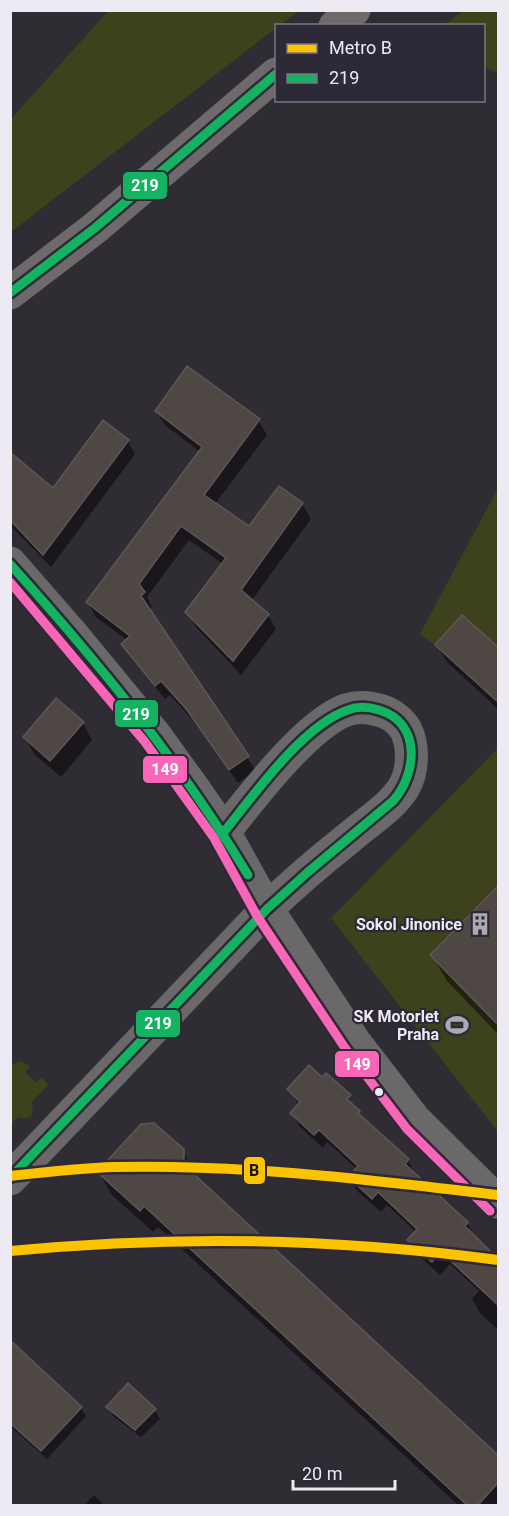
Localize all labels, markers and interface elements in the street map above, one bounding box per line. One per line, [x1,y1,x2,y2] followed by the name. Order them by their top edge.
[275,24,485,102] legend
[329,37,392,58] text: Metro B
[329,67,359,88] text: 219
[122,171,168,200] line badge: 219
[131,176,159,195] text: 219
[114,699,159,728] line badge: 219
[122,705,150,724] text: 219
[142,755,188,784] line badge: 149
[151,760,179,779] text: 149
[467,911,493,937] building icon: Sokol Jinonice
[356,915,462,934] place label: Sokol Jinonice
[354,1007,440,1044] place label: SK Motorlet Praha
[135,1009,181,1038] line badge: 219
[444,1012,470,1038] sports icon: SK Motorlet Praha
[144,1014,172,1033] text: 219
[334,1050,380,1078] line badge: 149
[343,1055,371,1074] text: 149
[373,1086,385,1098] unlabelled marker
[243,1156,266,1185] line badge: B
[249,1161,259,1180] text: B
[293,1453,395,1491] scale bar
[302,1463,342,1484] text: 20 m

